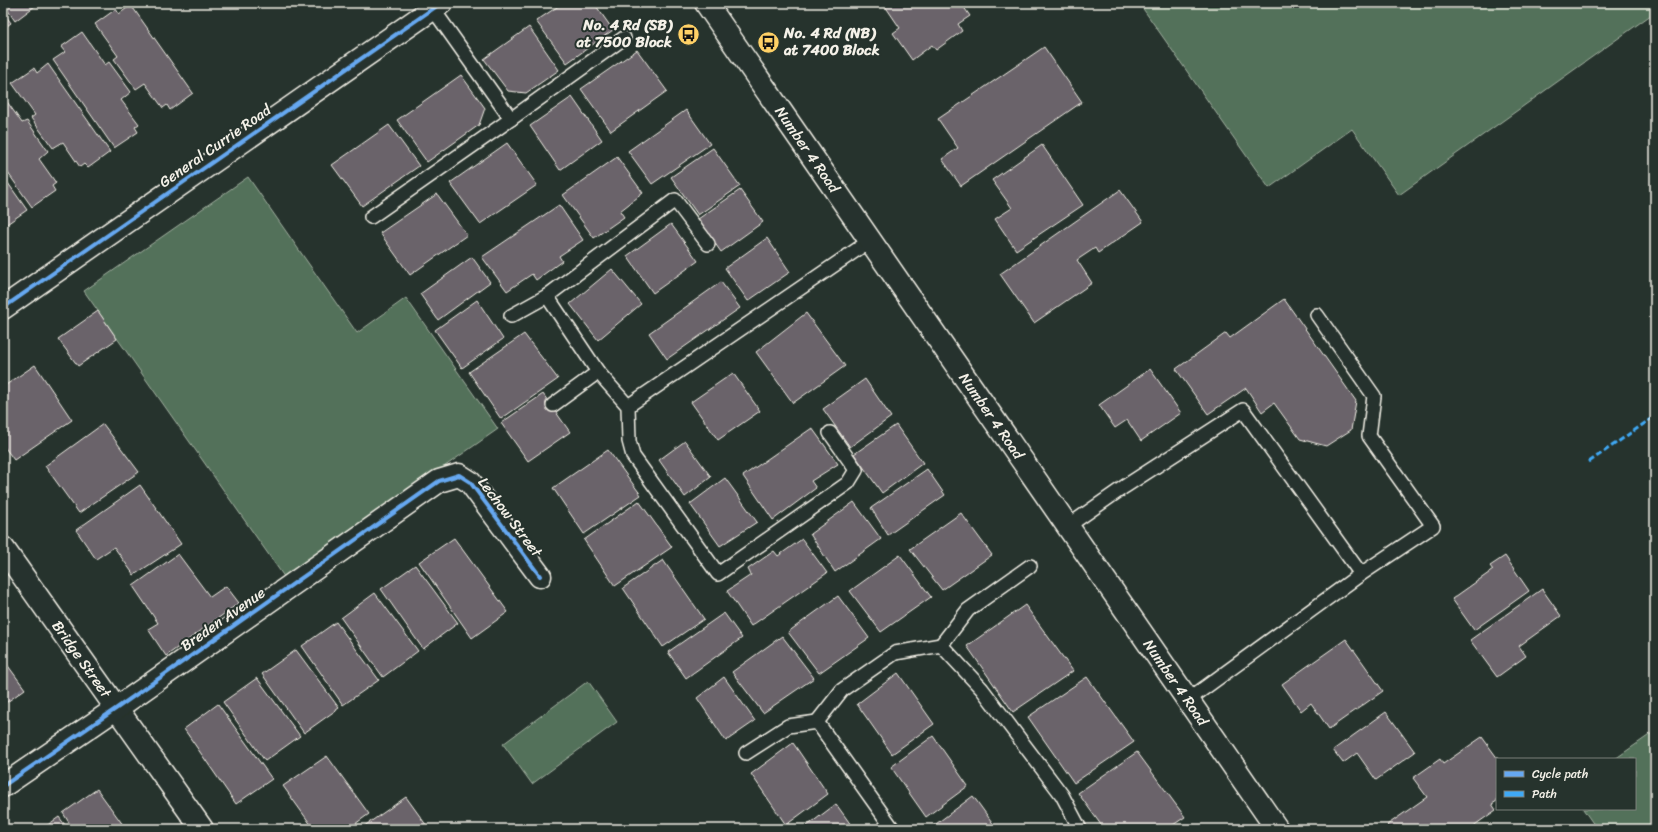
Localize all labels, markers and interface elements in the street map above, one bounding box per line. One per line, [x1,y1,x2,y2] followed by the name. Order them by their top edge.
[576,12,674,55] place label: No. 4 Rd (SB) at 7500 Block
[783,20,880,63] place label: No. 4 Rd (NB) at 7400 Block
[675,21,701,47] bus stop icon: No. 4 Rd (SB) at 7500 Block
[755,29,781,55] bus stop icon: No. 4 Rd (NB) at 7400 Block
[154,97,277,194] street label: General Currie Road
[768,100,847,199] street label: Number 4 Road
[952,367,1032,466] street label: Number 4 Road
[471,471,550,564] street label: Lechow Street
[175,580,271,658] street label: Breden Avenue
[45,615,119,704] street label: Bridge Street
[1136,633,1216,732] street label: Number 4 Road
[1496,758,1636,810] legend
[1532,763,1588,785] text: Cycle path
[1532,783,1557,805] text: Path

